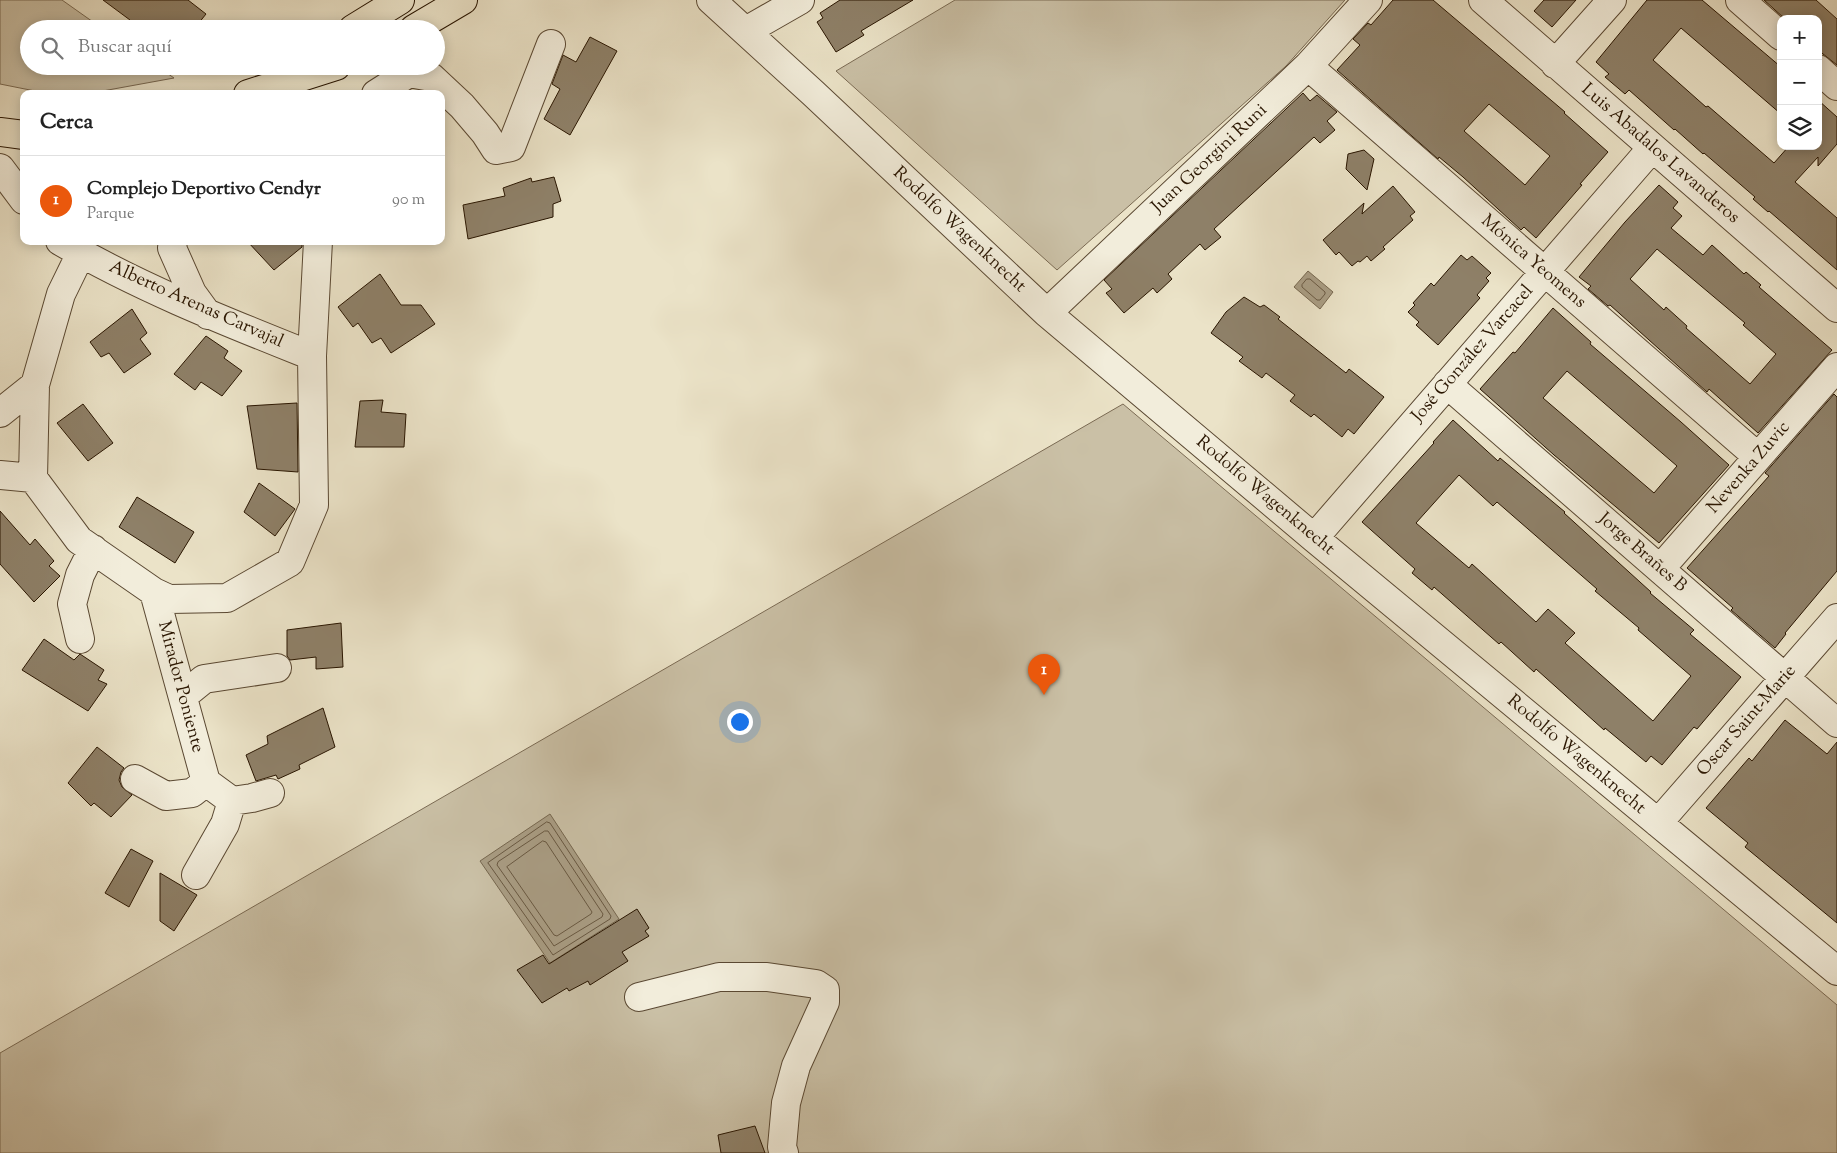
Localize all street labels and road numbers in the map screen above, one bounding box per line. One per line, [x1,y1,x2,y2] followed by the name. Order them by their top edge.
[1575,78,1745,230] street label: Luis Abadalos Lavanderos
[1146,98,1274,220] street label: Juan Georgini Runi
[886,161,1032,299] street label: Rodolfo Wagenknecht
[1475,209,1591,315] street label: Mónica Yeomens
[105,255,287,355] street label: Alberto Arenas Carvajal
[1405,280,1540,429] street label: José González Varcacel
[1701,416,1797,520] street label: Nevenka Zuvic
[1190,430,1340,562] street label: Rodolfo Wagenknecht
[1591,506,1692,599] street label: Jorge Brañes B
[150,618,210,756] street label: Mirador Poniente
[1691,659,1803,783] street label: Oscar Saint-Marie
[1501,689,1651,821] street label: Rodolfo Wagenknecht

